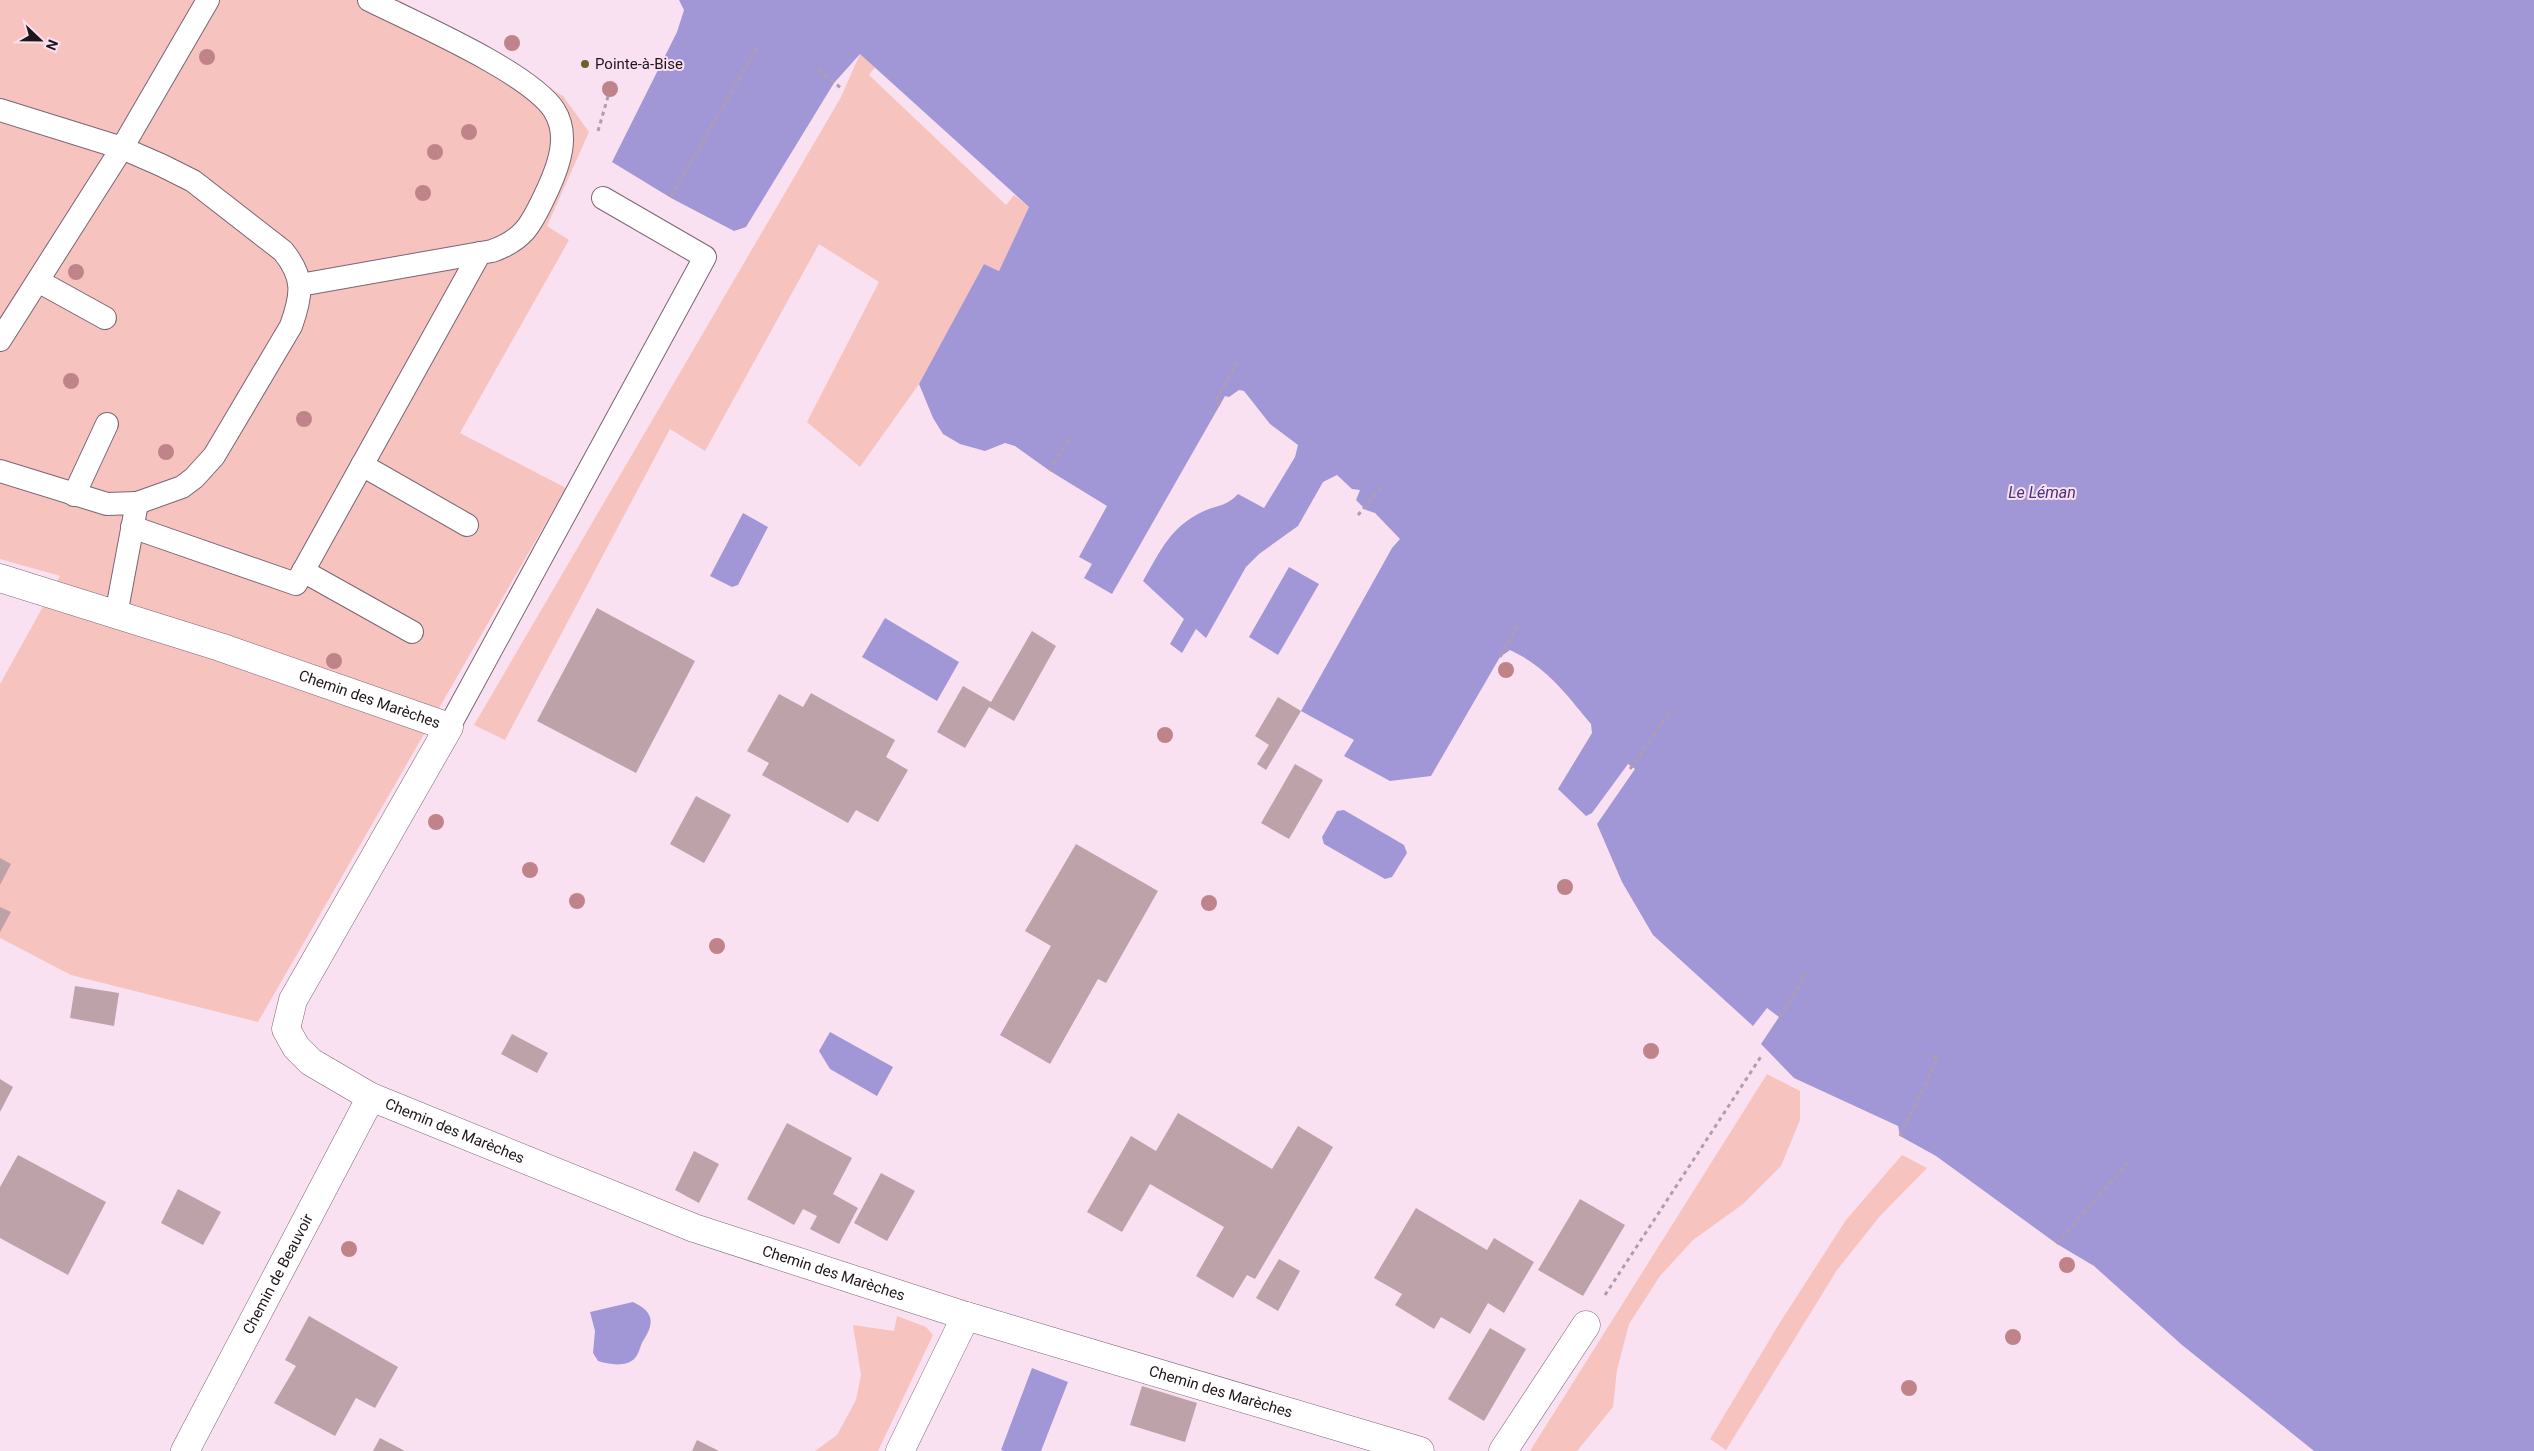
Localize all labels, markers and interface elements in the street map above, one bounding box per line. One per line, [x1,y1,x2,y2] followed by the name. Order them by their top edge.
[15,15,65,65] north arrow
[43,37,61,52] text: N
[595,55,683,73] place label: Pointe-à-Bise
[579,58,591,70] marker: Pointe-à-Bise
[2008,483,2076,502] water label: Le Léman
[296,666,443,732] street label: Chemin des Marèches
[382,1095,527,1167] street label: Chemin des Marèches
[239,1211,317,1337] street label: Chemin de Beauvoir
[760,1242,907,1305] street label: Chemin des Marèches
[1147,1362,1295,1422] street label: Chemin des Marèches

